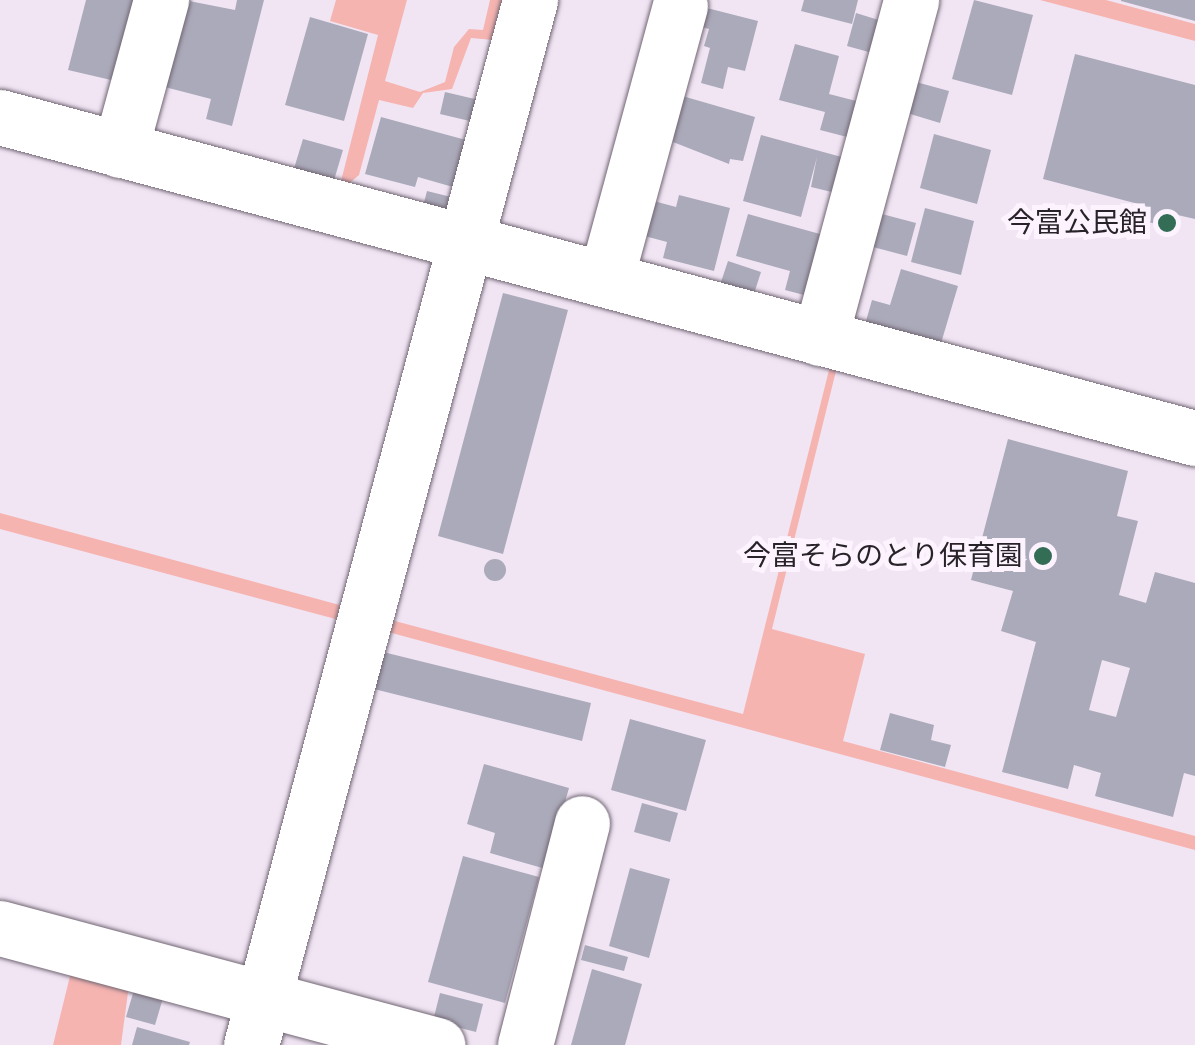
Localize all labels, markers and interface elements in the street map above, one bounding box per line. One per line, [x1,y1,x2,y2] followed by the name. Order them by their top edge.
[1007,206,1147,240] place label: 今富公民館
[1156,212,1178,234] marker: 今富公民館
[743,539,1023,573] place label: 今富そらのとり保育園
[1032,545,1054,567] marker: 今富そらのとり保育園

